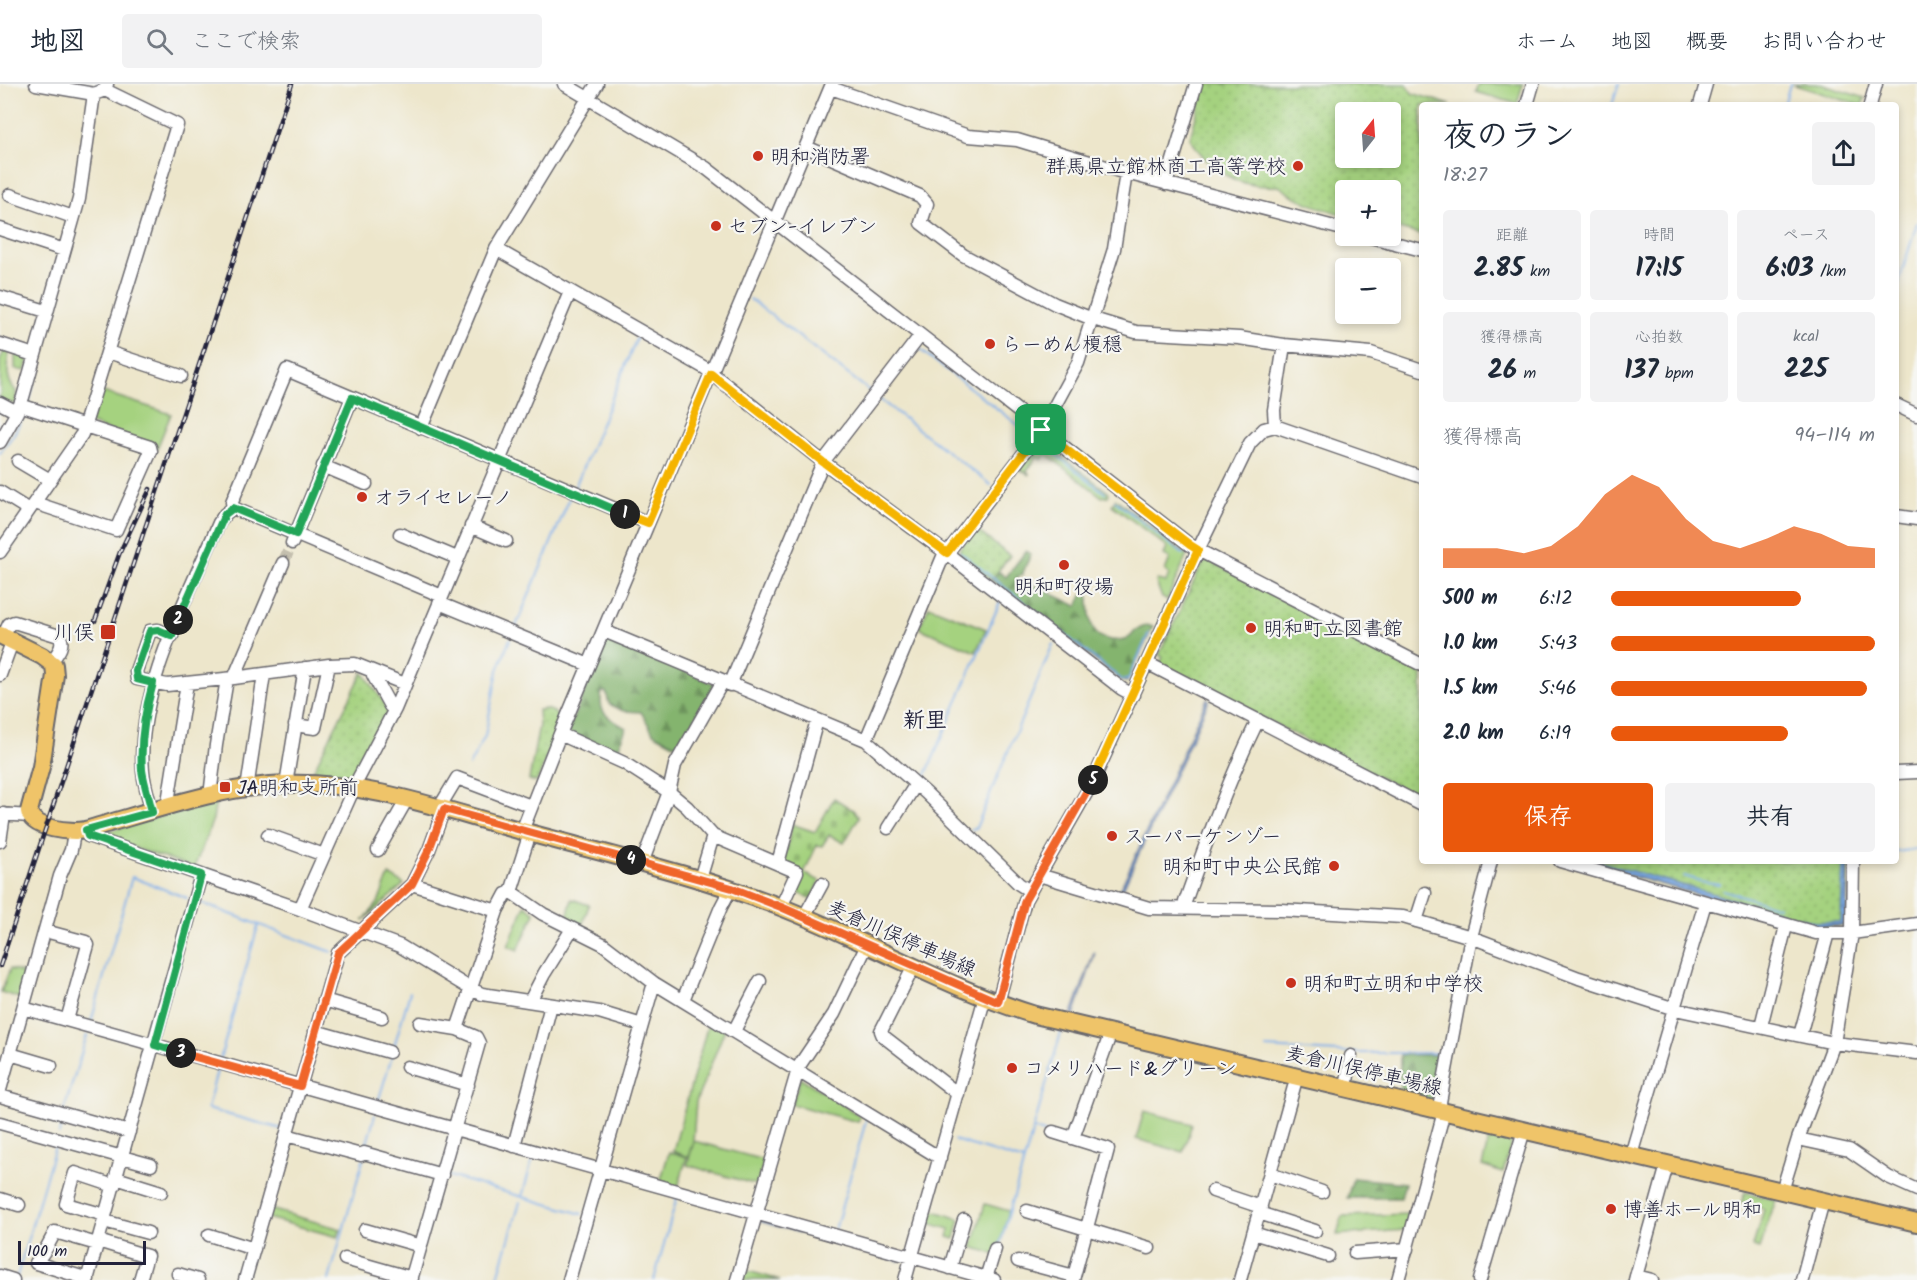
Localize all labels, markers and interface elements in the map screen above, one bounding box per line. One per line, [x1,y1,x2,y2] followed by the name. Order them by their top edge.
[122,14,542,68] search box
[30,20,86,65] text: 地図
[143,25,176,58] icon: search
[191,25,301,60] text: ここで検索
[1516,26,1578,59] text: ホーム
[1611,26,1653,59] text: 地図
[1686,26,1728,59] text: 概要
[1761,26,1887,59] text: お問い合わせ
[1335,102,1401,168] north arrow
[1335,102,1401,324] map controls
[1443,111,1575,164] text: 夜のラン
[1812,122,1875,185] button: share
[770,142,870,174] place label: 明和消防署
[751,149,765,163] marker: 明和消防署
[1046,152,1286,184] place label: 群馬県立館林商工高等学校
[1291,159,1305,173] marker: 群馬県立館林商工高等学校
[1443,160,1487,192] text: 18:27
[1335,180,1401,246] button: +
[728,212,877,244] place label: セブン-イレブン
[709,219,723,233] marker: セブン-イレブン
[1496,223,1528,248] text: 距離
[1643,223,1675,248] text: 時間
[1782,223,1830,248] text: ペース
[1474,248,1524,290] text: 2.85
[1635,248,1683,290] text: 17:15
[1766,248,1814,290] text: 6:03
[1335,258,1401,324] button: −
[1524,259,1550,284] text: km
[1814,259,1846,284] text: /km
[1793,324,1819,349] text: kcal
[1480,325,1544,350] text: 獲得標高
[1635,325,1683,350] text: 心拍数
[1002,330,1122,362] place label: らーめん榎穏
[983,337,997,351] marker: らーめん榎穏
[1784,349,1828,391] text: 225
[1488,350,1517,392] text: 26
[1624,350,1659,392] text: 137
[1517,361,1536,386] text: m
[1659,361,1694,386] text: bpm
[1015,404,1066,455] pin
[1024,413,1057,446] icon: arrive
[1795,420,1875,452] text: 94–114 m
[1443,422,1523,454] text: 獲得標高
[374,483,512,515] place label: オライセレーノ
[355,490,369,504] marker: オライセレーノ
[610,499,640,529] pin: 1
[623,501,627,526] text: 1
[1057,558,1071,572] marker: 明和町役場
[1014,572,1114,604] place label: 明和町役場
[1443,583,1498,615] text: 500 m
[1539,583,1573,615] text: 6:12
[163,605,193,635] pin: 2
[173,607,183,632] text: 2
[1263,614,1403,646] place label: 明和町立図書館
[54,618,94,650] place label: 川俣
[1244,621,1258,635] marker: 明和町立図書館
[99,623,117,641] marker: 川俣
[1443,628,1498,660] text: 1.0 km
[1539,628,1577,660] text: 5:43
[1443,673,1498,705] text: 1.5 km
[1539,673,1577,705] text: 5:46
[903,704,947,739] district label: 新里
[1443,718,1504,750] text: 2.0 km
[1539,718,1571,750] text: 6:19
[1078,765,1108,795] pin: 5
[1089,767,1097,792] text: 5
[237,773,359,805] place label: JA明和支所前
[218,780,232,794] marker: JA明和支所前
[1443,783,1653,852] button: 保存
[1665,783,1875,852] button: 共有
[1124,822,1282,854] place label: スーパーケンゾー
[1105,829,1119,843] marker: スーパーケンゾー
[616,845,646,875] pin: 4
[627,847,635,872] text: 4
[1162,852,1322,884] place label: 明和町中央公民館
[1327,859,1341,873] marker: 明和町中央公民館
[822,893,981,987] street label: 麦倉川俣停車場線
[1303,969,1483,1001] place label: 明和町立明和中学校
[1284,976,1298,990] marker: 明和町立明和中学校
[166,1038,196,1068] pin: 3
[1282,1038,1445,1106] street label: 麦倉川俣停車場線
[177,1040,185,1065] text: 3
[1024,1054,1237,1086] place label: コメリハード&グリーン
[1005,1061,1019,1075] marker: コメリハード&グリーン
[1623,1195,1762,1227] place label: 博善ホール明和
[1604,1202,1618,1216] marker: 博善ホール明和
[18,1238,146,1266] scale bar
[27,1239,67,1264] text: 100 m

